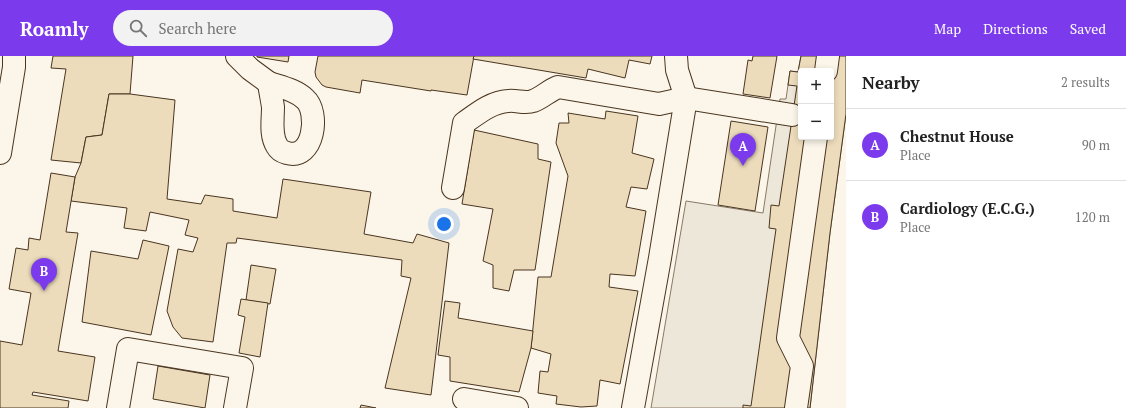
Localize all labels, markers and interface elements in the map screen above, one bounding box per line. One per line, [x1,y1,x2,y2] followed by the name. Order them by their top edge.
[113,10,393,46] search box
[20,16,89,41] text: Roamly
[127,17,149,39] icon: search
[159,18,237,38] text: Search here
[934,19,961,38] text: Map
[983,19,1048,38] text: Directions
[1070,19,1106,38] text: Saved
[798,68,834,140] map controls
[798,68,834,104] button: +
[862,71,920,94] text: Nearby
[1061,73,1110,91] text: 2 results
[798,104,834,140] button: −
[900,126,1014,146] text: Chestnut House
[730,133,756,166] pin: A
[870,136,880,154] text: A
[1082,136,1110,154] text: 90 m
[900,146,931,164] text: Place
[900,198,1035,218] text: Cardiology (E.C.G.)
[871,208,879,226] text: B
[1075,208,1110,226] text: 120 m
[434,214,454,234] your location
[900,218,931,236] text: Place
[31,258,57,291] pin: B

